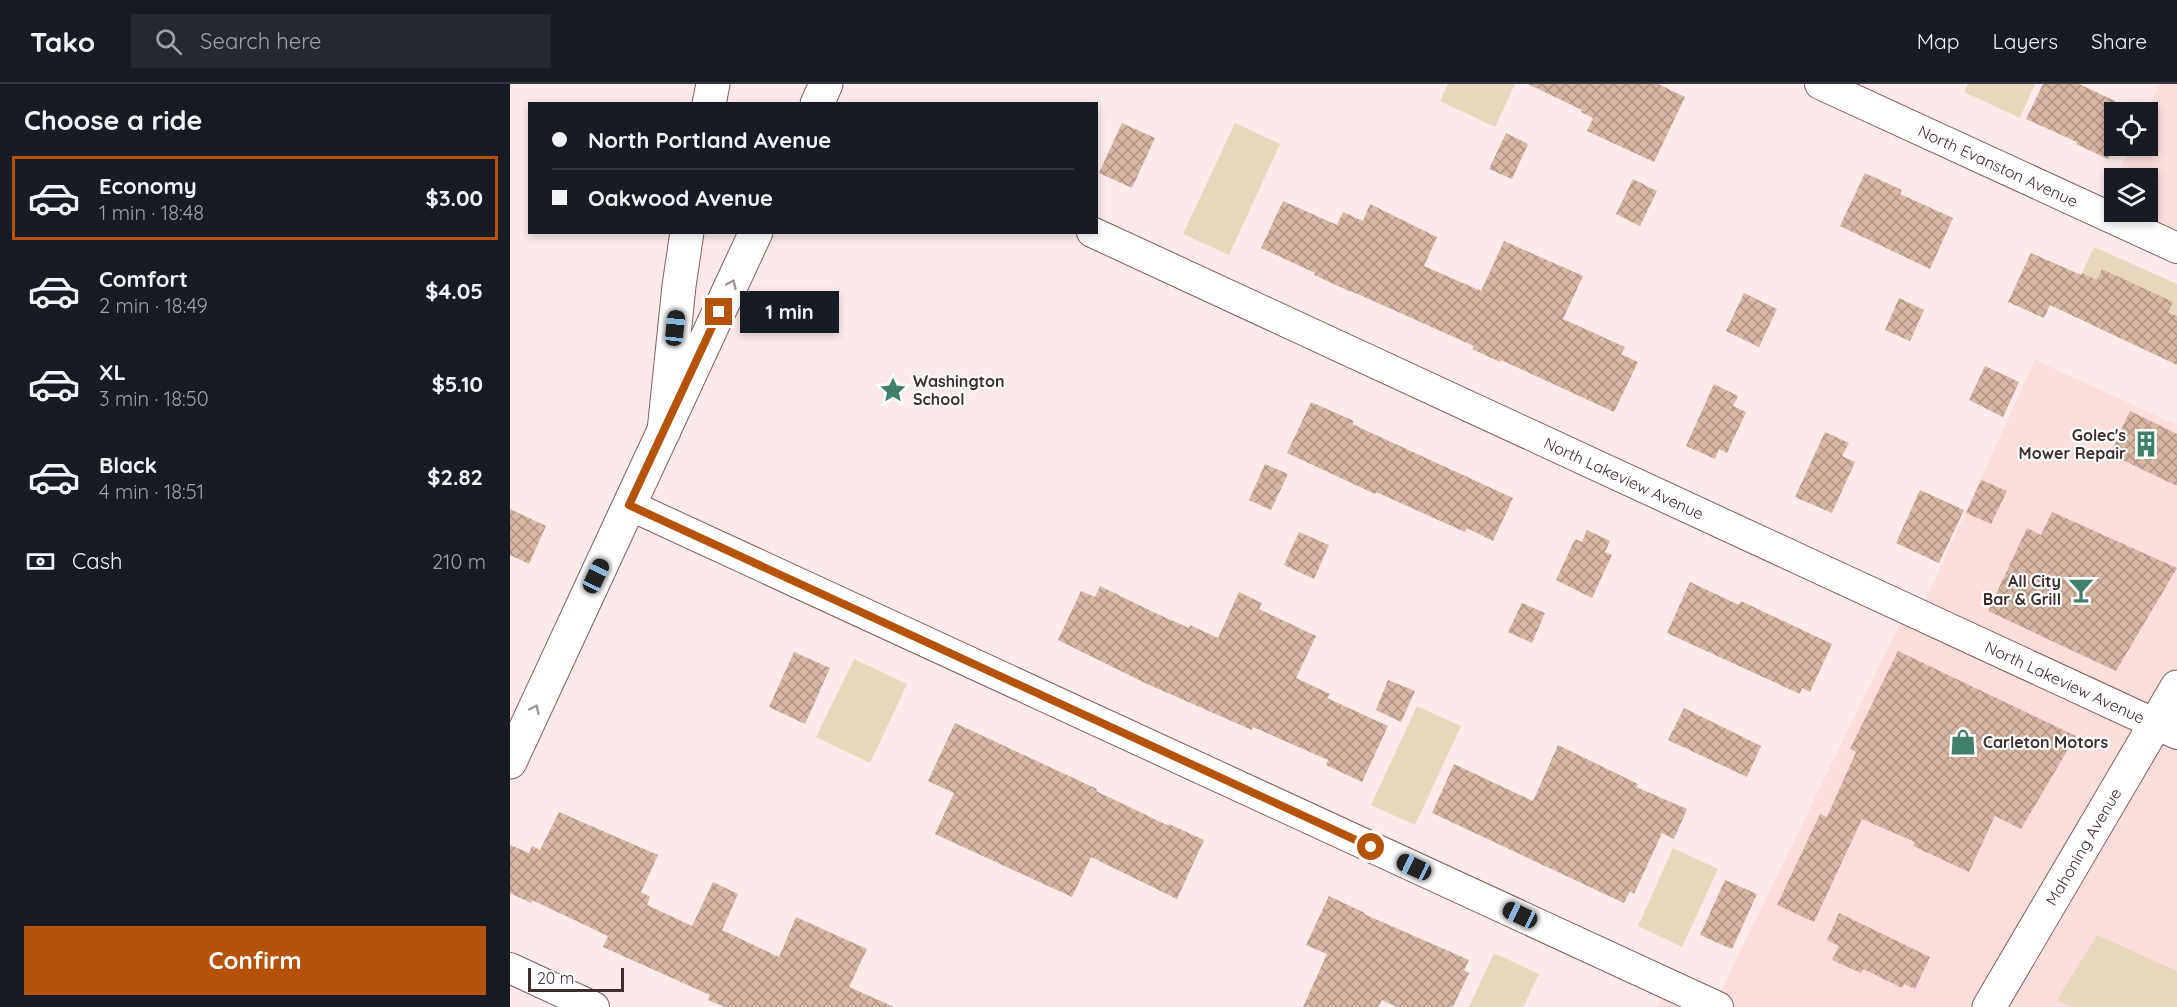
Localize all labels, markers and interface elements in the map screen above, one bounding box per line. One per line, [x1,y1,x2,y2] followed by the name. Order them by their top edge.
[131,14,551,68] search box
[30,24,95,59] text: Tako
[152,25,185,58] icon: search
[200,27,322,55] text: Search here
[1917,28,1960,54] text: Map
[1993,28,2058,54] text: Layers
[2091,28,2147,54] text: Share
[2104,102,2158,222] map controls
[2104,102,2158,156] button: locate
[24,103,202,137] text: Choose a ride
[1915,121,2081,211] street label: North Evanston Avenue
[588,126,831,154] text: North Portland Avenue
[2104,168,2158,222] button: layers
[27,171,81,225] icon: car
[99,172,197,200] text: Economy
[426,184,483,212] text: $3.00
[588,184,773,212] text: Oakwood Avenue
[99,200,204,225] text: 1 min · 18:48
[27,264,81,318] icon: car
[99,265,188,293] text: Comfort
[425,277,483,305] text: $4.05
[725,280,737,291] one-way arrow
[740,291,839,333] callout: 1 min
[99,293,208,318] text: 2 min · 18:49
[705,298,732,325] route end
[765,299,814,324] text: 1 min
[664,309,686,347] car
[27,357,81,411] icon: car
[99,358,126,386] text: XL
[432,370,483,398] text: $5.10
[913,371,1005,409] place label: Washington School
[878,375,908,405] place icon: Washington School
[99,386,209,411] text: 3 min · 18:50
[2019,425,2126,463] place label: Golec's Mower Repair
[2131,429,2161,459] building icon: Golec's Mower Repair
[1541,432,1707,524] street label: North Lakeview Avenue
[27,450,81,504] icon: car
[99,451,157,479] text: Black
[427,463,483,491] text: $2.82
[99,479,204,504] text: 4 min · 18:51
[24,545,57,578] icon: cash
[72,547,123,575] text: Cash
[432,549,486,574] text: 210 m
[580,556,612,596] car
[1983,571,2061,609] place label: All City Bar & Grill
[2066,575,2096,605] bar icon: All City Bar & Grill
[1982,637,2148,728] street label: North Lakeview Avenue
[527,704,539,715] one-way arrow
[1948,727,1978,757] shop icon: Carleton Motors
[1983,732,2109,752] place label: Carleton Motors
[2041,784,2125,909] street label: Mahoning Avenue
[1357,833,1384,860] route start
[1394,851,1434,883] car
[1500,899,1540,931] car
[24,926,486,995] button: Confirm
[528,965,624,992] scale bar
[537,968,574,988] text: 20 m

